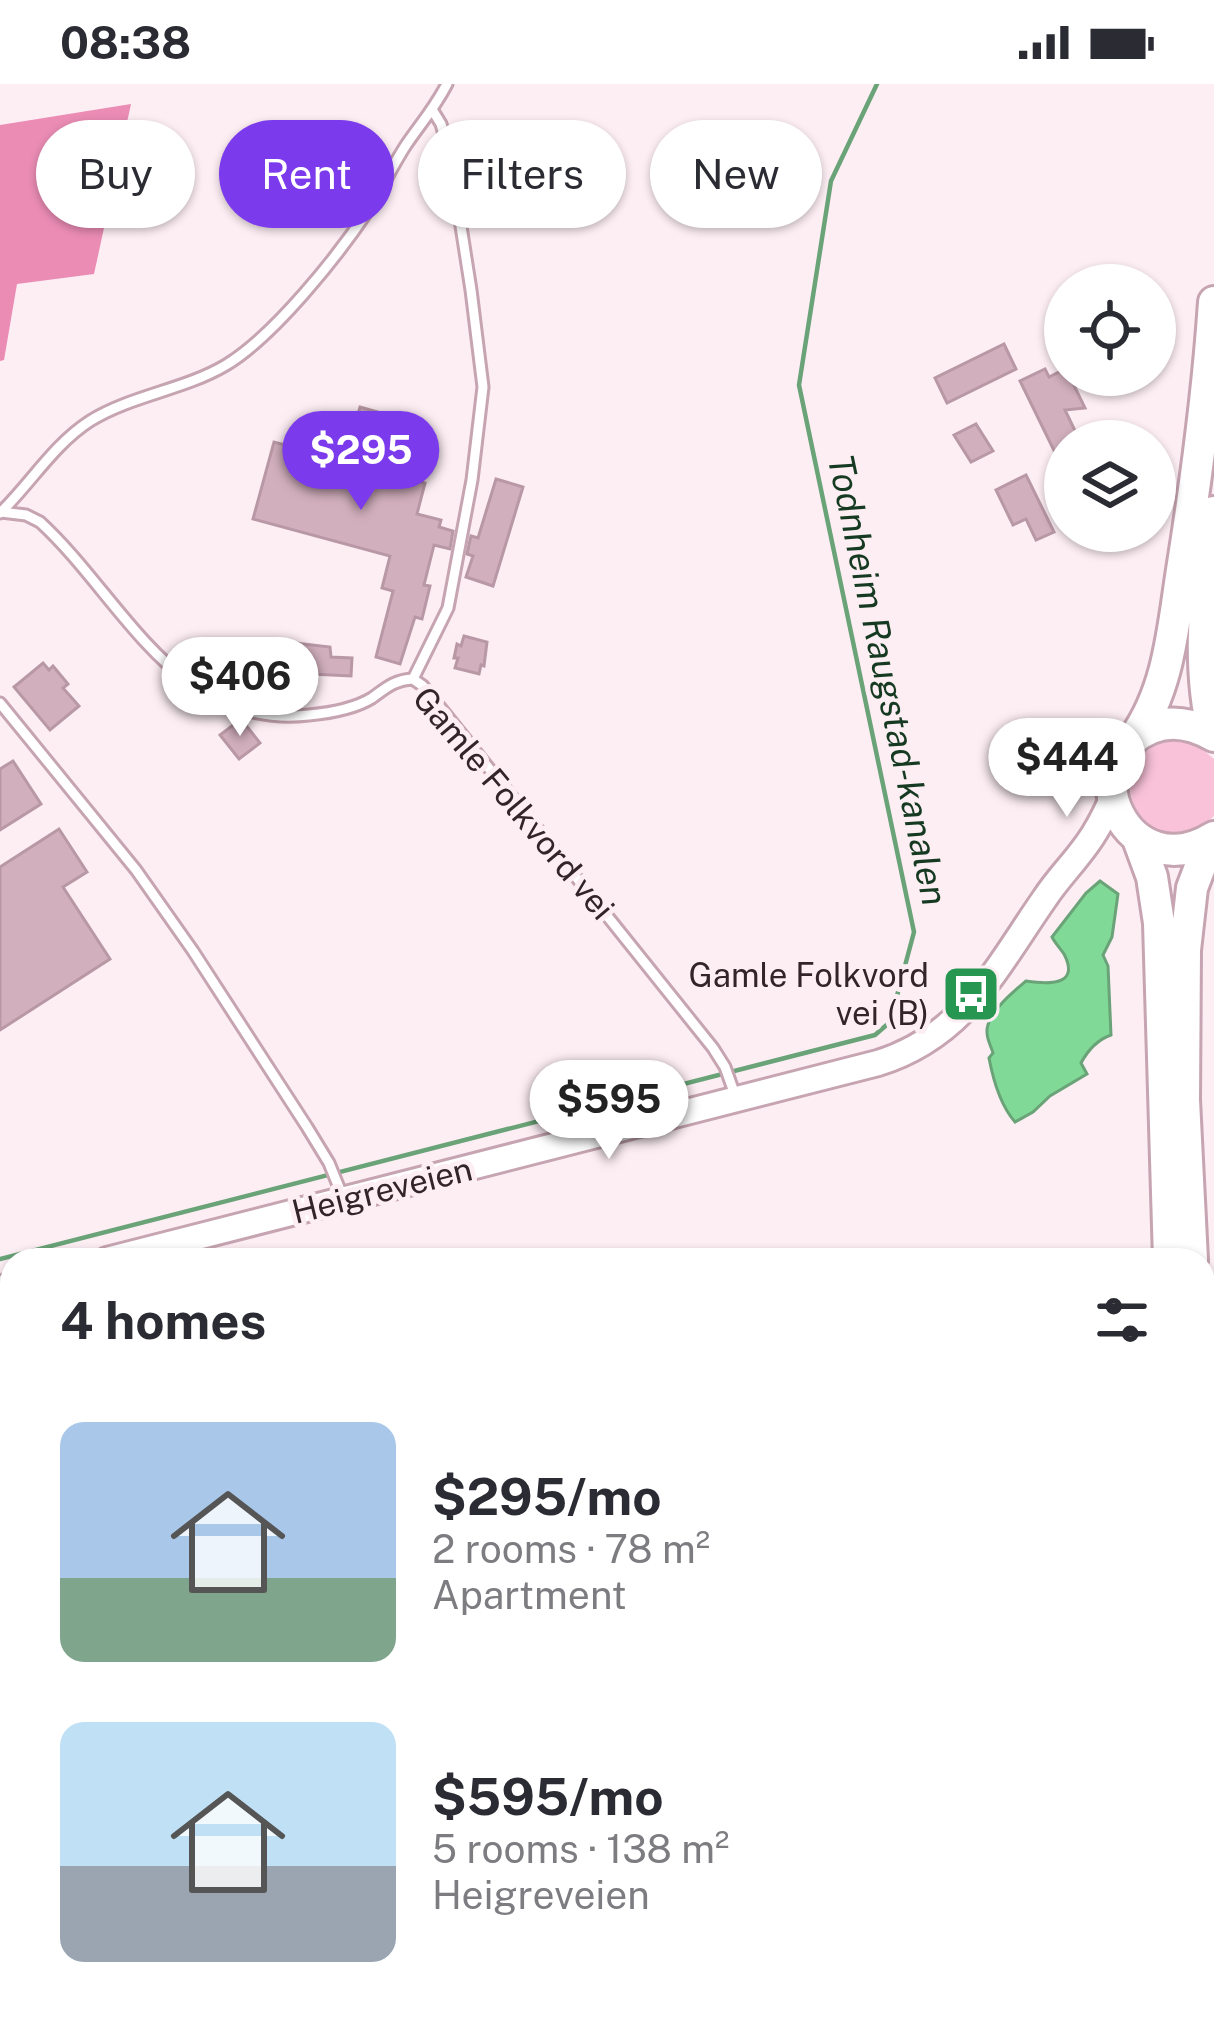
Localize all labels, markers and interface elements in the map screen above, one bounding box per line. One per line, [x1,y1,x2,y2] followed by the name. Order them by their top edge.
[60,16,191,69] text: 08:38
[36,120,195,228] chip: Buy
[219,120,394,228] chip: Rent
[418,120,626,228] chip: Filters
[650,120,822,228] chip: New
[1044,264,1176,552] map controls
[1044,264,1176,396] button: locate
[290,411,432,513] pin: $295
[1044,420,1176,552] button: layers
[309,427,413,473] text: $295
[820,451,956,909] water label: Todnheim Raugstad-kanalen
[169,637,311,739] pin: $406
[189,653,291,699] text: $406
[406,679,622,927] street label: Gamle Folkvord vei
[996,718,1138,820] pin: $444
[1015,734,1119,780] text: $444
[688,956,929,1032] place label: Gamle Folkvord vei (B)
[940,963,1002,1025] bus stop icon: Gamle Folkvord vei (B)
[538,1060,680,1162] pin: $595
[557,1076,661,1122] text: $595
[288,1149,476,1231] street label: Heigreveien
[1089,1287,1155,1353] icon: filters
[60,1291,266,1350] text: 4 homes
[432,1467,662,1526] text: $295/mo
[156,1470,300,1614] icon: home
[432,1526,710,1572] text: 2 rooms · 78 m²
[432,1572,627,1618] text: Apartment
[432,1767,664,1826] text: $595/mo
[156,1770,300,1914] icon: home
[432,1826,729,1872] text: 5 rooms · 138 m²
[432,1872,650,1918] text: Heigreveien

